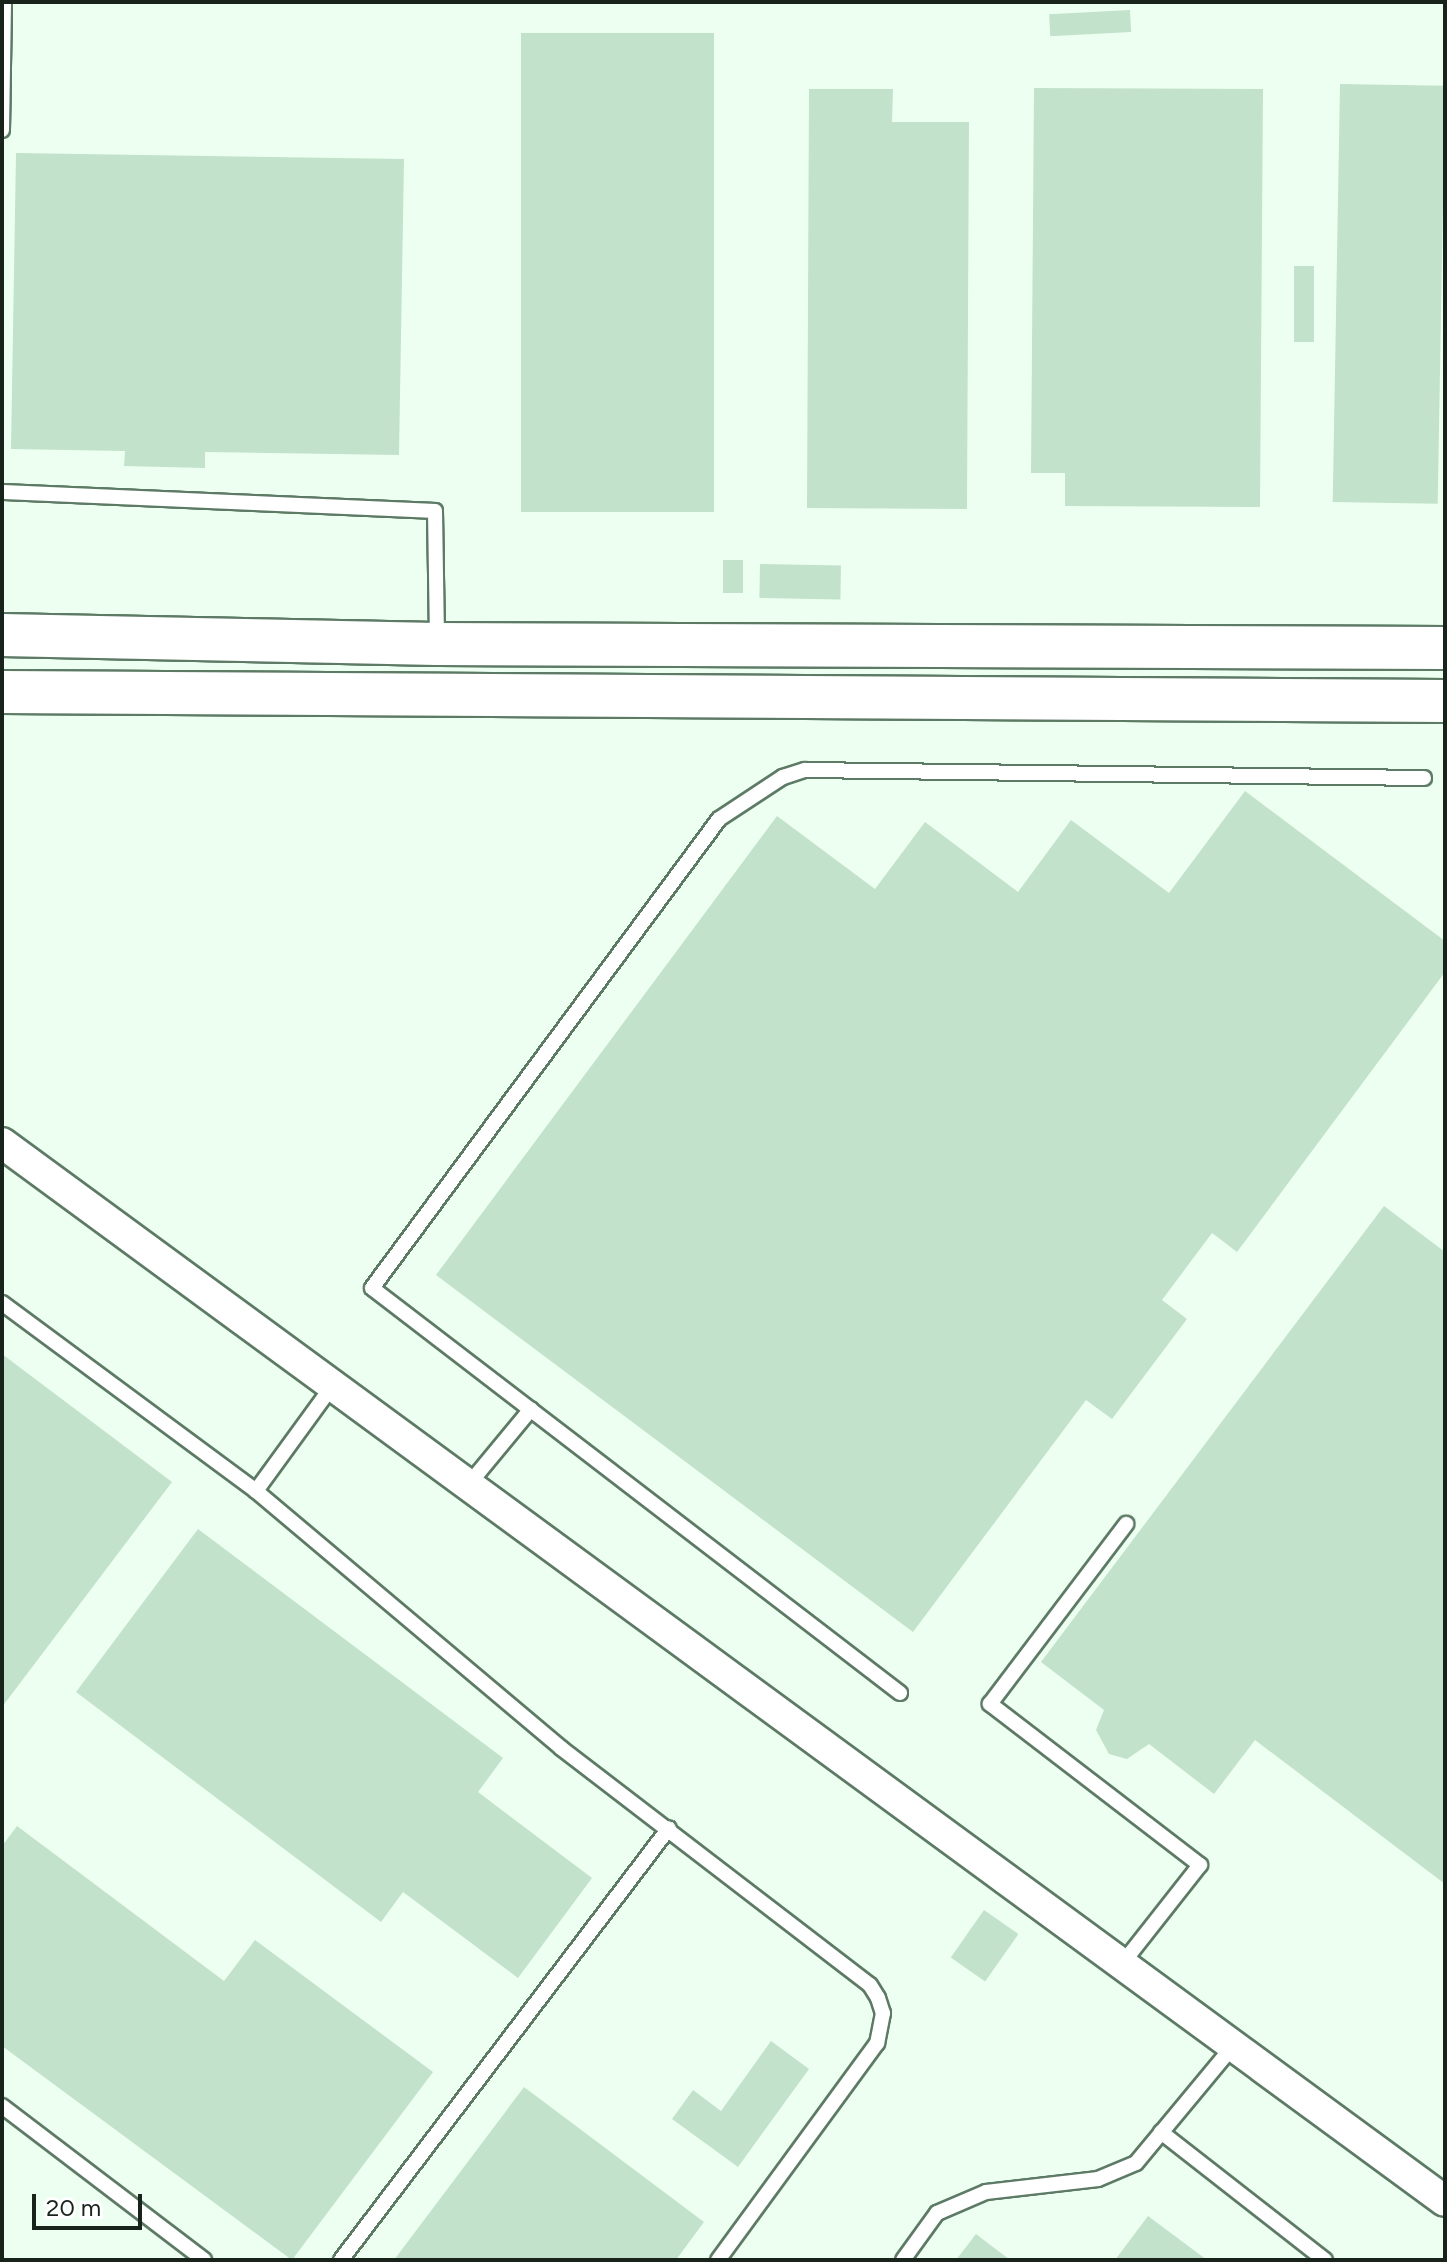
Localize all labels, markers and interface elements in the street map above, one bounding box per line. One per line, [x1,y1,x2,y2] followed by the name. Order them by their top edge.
[36,2178,146,2228] scale bar
[46,2193,101,2222] text: 20 m

